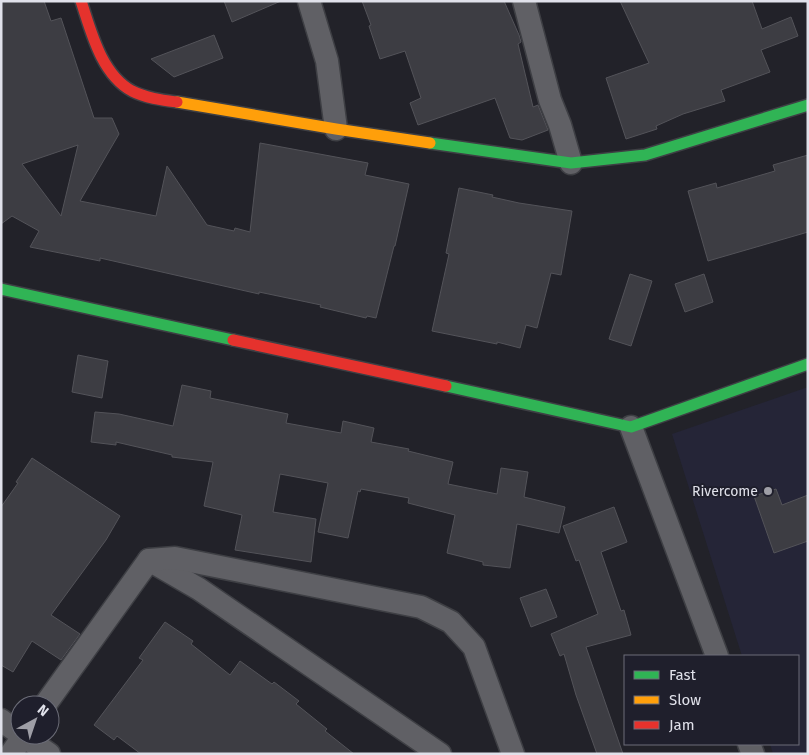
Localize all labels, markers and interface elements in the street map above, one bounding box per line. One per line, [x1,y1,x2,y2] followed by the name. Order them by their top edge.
[692,483,758,500] place label: Rivercome
[762,485,774,497] marker: Rivercome
[624,655,799,745] legend
[669,666,696,684] text: Fast
[669,691,701,709] text: Slow
[10,695,60,745] north arrow
[34,701,52,720] text: N
[669,716,695,734] text: Jam

